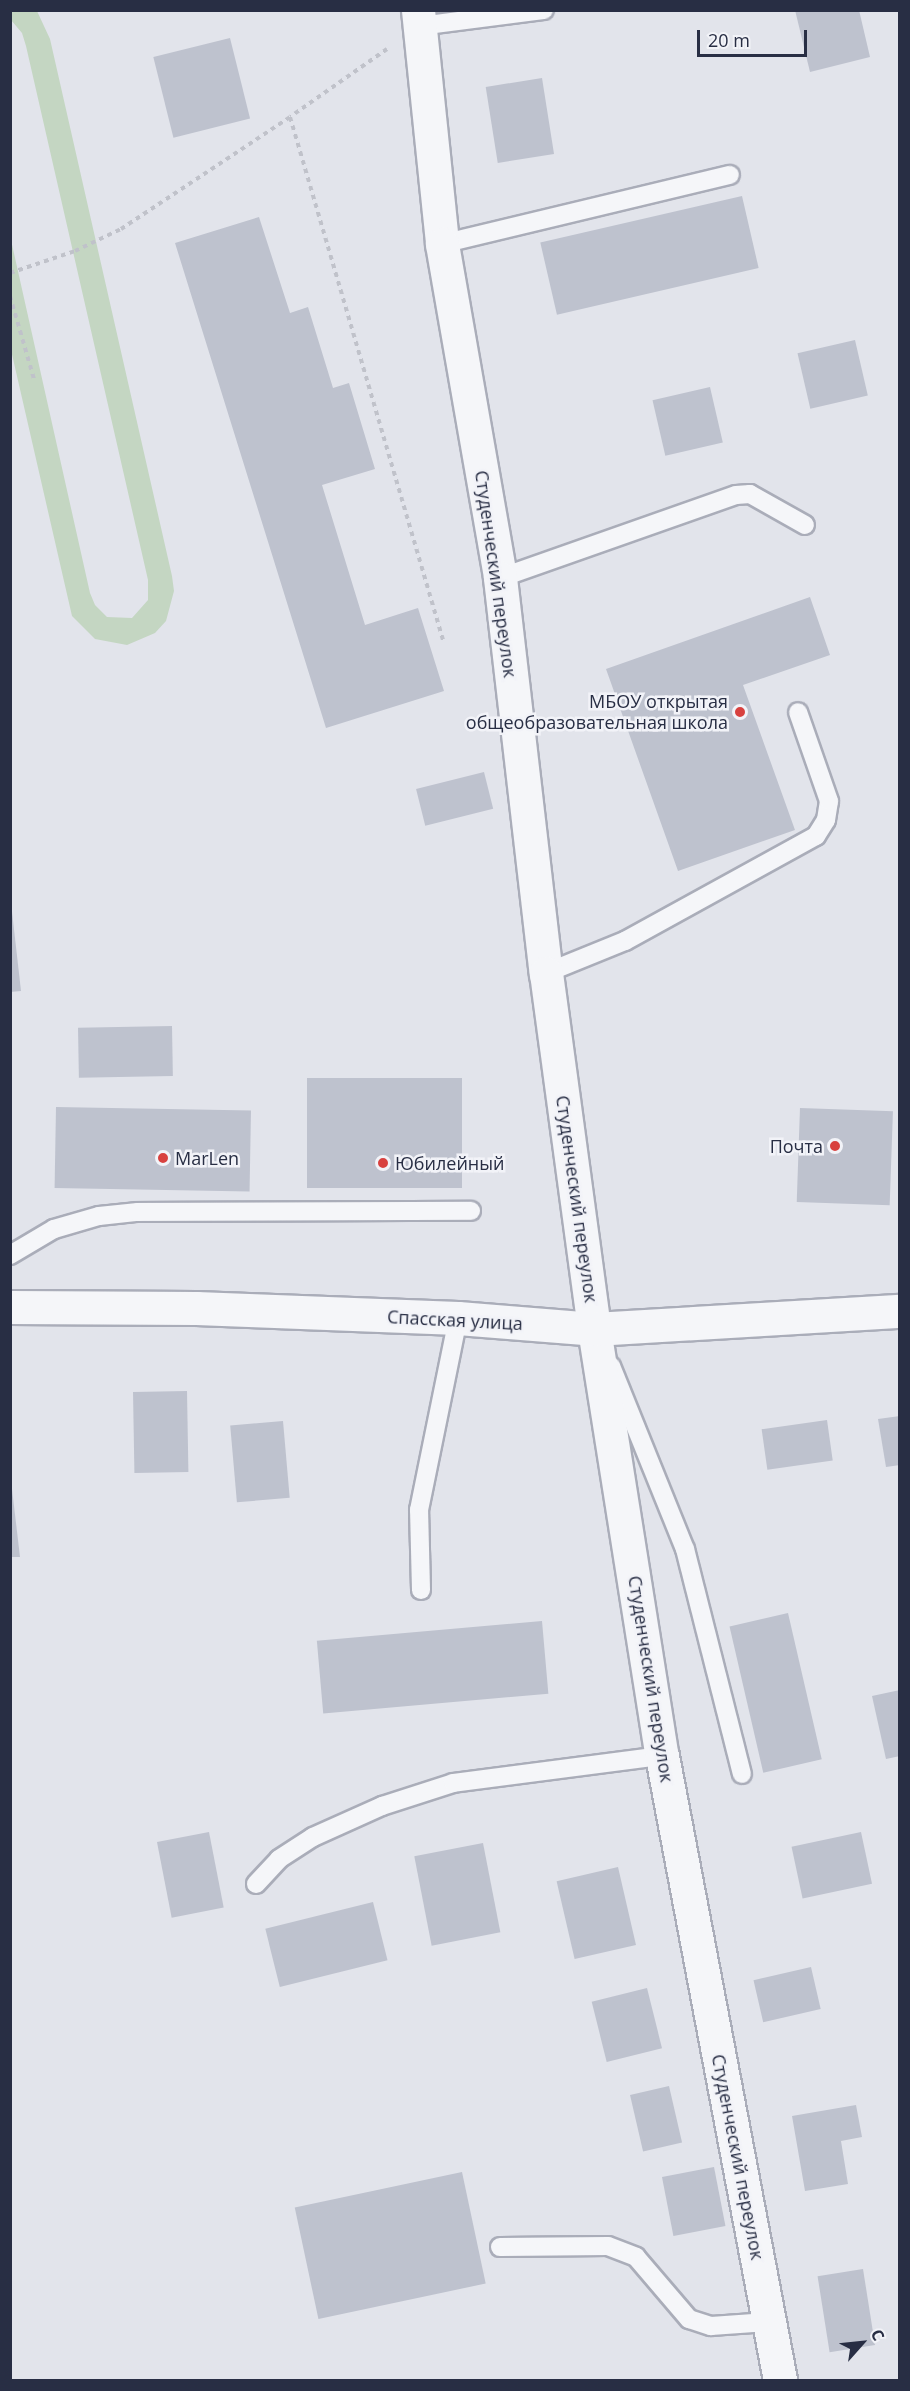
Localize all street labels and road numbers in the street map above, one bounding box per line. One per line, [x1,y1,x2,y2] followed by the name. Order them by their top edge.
[471,469,521,679] street label: Студенческий переулок
[552,1094,602,1304] street label: Студенческий переулок
[387,1306,523,1334] street label: Спасская улица
[624,1574,678,1784] street label: Студенческий переулок
[707,2052,769,2262] street label: Студенческий переулок

